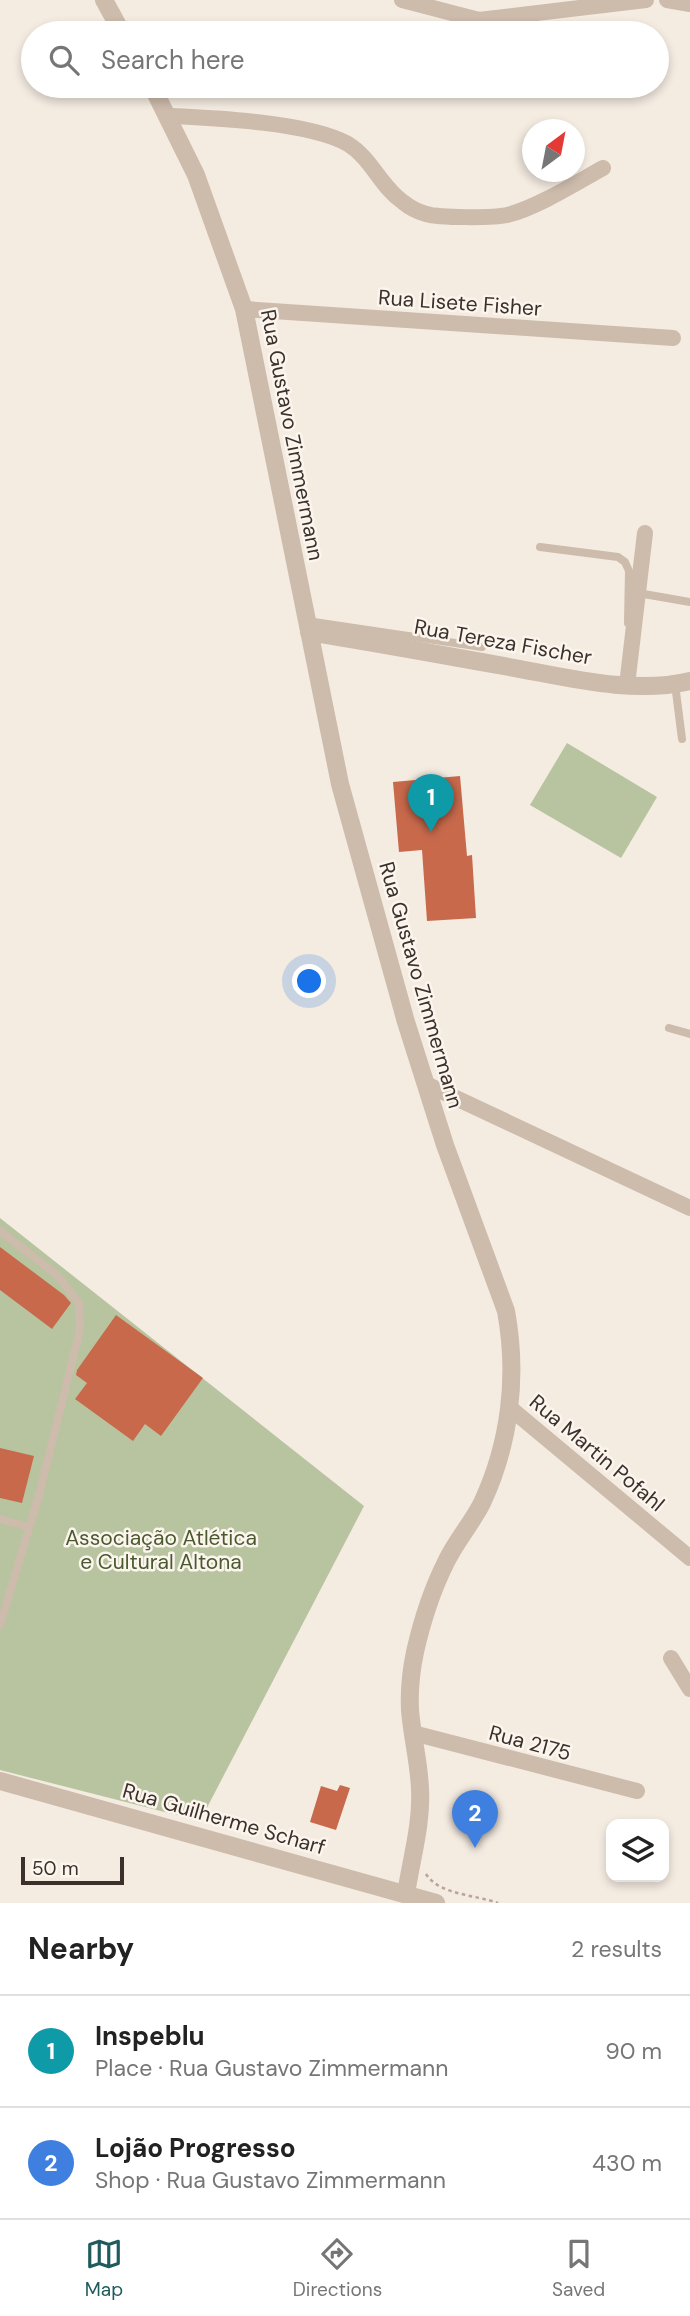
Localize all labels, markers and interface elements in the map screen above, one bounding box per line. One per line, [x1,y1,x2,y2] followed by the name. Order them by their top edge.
[21,21,669,98] search box
[45,41,83,79] icon: search
[101,43,244,77] text: Search here
[522,119,585,182] north arrow
[377,283,543,323] street label: Rua Lisete Fisher
[254,307,330,563] street label: Rua Gustavo Zimmermann
[412,613,594,671] street label: Rua Tereza Fischer
[408,774,454,832] pin: 1
[372,859,470,1111] street label: Rua Gustavo Zimmermann
[292,964,326,998] your location
[524,1388,670,1518] street label: Rua Martin Pofahl
[65,1524,257,1576] park label: Associação Atlética e Cultural Altona
[486,1719,574,1767] street label: Rua 2175
[119,1777,329,1861] street label: Rua Guilherme Scharf
[452,1790,498,1848] pin: 2
[606,1819,669,1882] map controls
[606,1819,669,1882] button: layers
[21,1854,124,1886] scale bar
[32,1856,79,1881] text: 50 m
[28,1929,134,1968] text: Nearby
[571,1934,662,1964] text: 2 results
[95,2019,205,2053] text: Inspeblu
[47,2036,55,2066] text: 1
[605,2036,662,2066] text: 90 m
[95,2053,448,2083] text: Place · Rua Gustavo Zimmermann
[95,2131,296,2165] text: Lojão Progresso
[44,2148,58,2178] text: 2
[592,2148,662,2178] text: 430 m
[95,2165,446,2195] text: Shop · Rua Gustavo Zimmermann
[85,2235,123,2302] tab: Map
[293,2235,382,2302] tab: Directions
[552,2235,605,2302] tab: Saved

